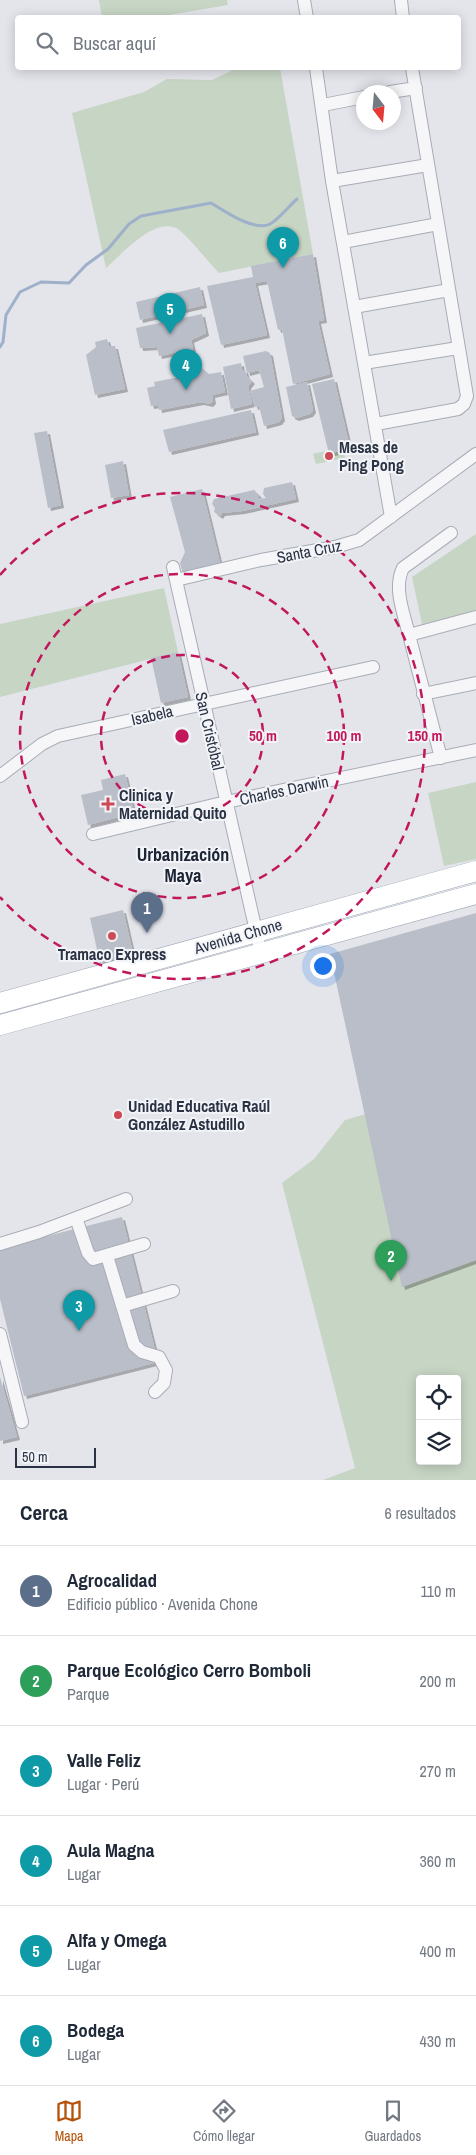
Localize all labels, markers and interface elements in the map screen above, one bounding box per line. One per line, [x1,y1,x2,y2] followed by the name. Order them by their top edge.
[15,15,461,70] search box
[33,29,61,57] icon: search
[73,30,156,56] text: Buscar aquí
[356,85,401,130] north arrow
[267,227,299,268] pin: 6
[154,293,186,334] pin: 5
[170,349,202,390] pin: 4
[339,436,404,476] place label: Mesas de Ping Pong
[323,450,335,462] marker: Mesas de Ping Pong
[275,534,344,568] street label: Santa Cruz
[190,690,230,772] street label: San Cristóbal
[129,699,176,730] street label: Isabela
[249,725,277,746] text: 50 m
[327,725,361,746] text: 100 m
[408,725,442,746] text: 150 m
[173,727,191,745] centre of rings
[237,770,331,810] street label: Charles Darwin
[119,784,227,824] place label: Clinica y Maternidad Quito
[101,797,115,811] marker: Clinica y Maternidad Quito
[137,842,229,888] district label: Urbanización Maya
[131,892,163,933] pin: 1
[191,913,284,959] street label: Avenida Chone
[106,930,118,942] marker: Tramaco Express
[58,943,166,965] place label: Tramaco Express
[310,953,336,979] your location
[128,1095,270,1135] place label: Unidad Educativa Raúl González Astudillo
[112,1109,124,1121] marker: Unidad Educativa Raúl González Astudillo
[375,1240,407,1281] pin: 2
[63,1290,95,1331] pin: 3
[416,1375,461,1465] map controls
[416,1375,461,1420] button: locate
[416,1420,461,1465] button: layers
[15,1445,96,1468] scale bar
[22,1448,48,1466] text: 50 m
[20,1498,68,1527] text: Cerca
[385,1502,456,1524] text: 6 resultados
[67,1567,157,1593] text: Agrocalidad
[32,1580,40,1602] text: 1
[420,1580,456,1602] text: 110 m
[67,1593,258,1615] text: Edificio público · Avenida Chone
[67,1657,311,1683] text: Parque Ecológico Cerro Bomboli
[32,1670,40,1692] text: 2
[420,1670,456,1692] text: 200 m
[67,1683,109,1705] text: Parque
[67,1747,141,1773] text: Valle Feliz
[32,1760,40,1782] text: 3
[420,1760,456,1782] text: 270 m
[67,1773,139,1795] text: Lugar · Perú
[67,1837,154,1863] text: Aula Magna
[32,1850,40,1872] text: 4
[420,1850,456,1872] text: 360 m
[67,1863,101,1885] text: Lugar
[67,1927,167,1953] text: Alfa y Omega
[32,1940,40,1962] text: 5
[420,1940,456,1962] text: 400 m
[67,1953,101,1975] text: Lugar
[67,2017,124,2043] text: Bodega
[32,2030,40,2052] text: 6
[420,2030,456,2052] text: 430 m
[67,2043,101,2065] text: Lugar
[55,2097,83,2145] tab: Mapa
[193,2097,255,2145] tab: Cómo llegar
[364,2097,421,2145] tab: Guardados

